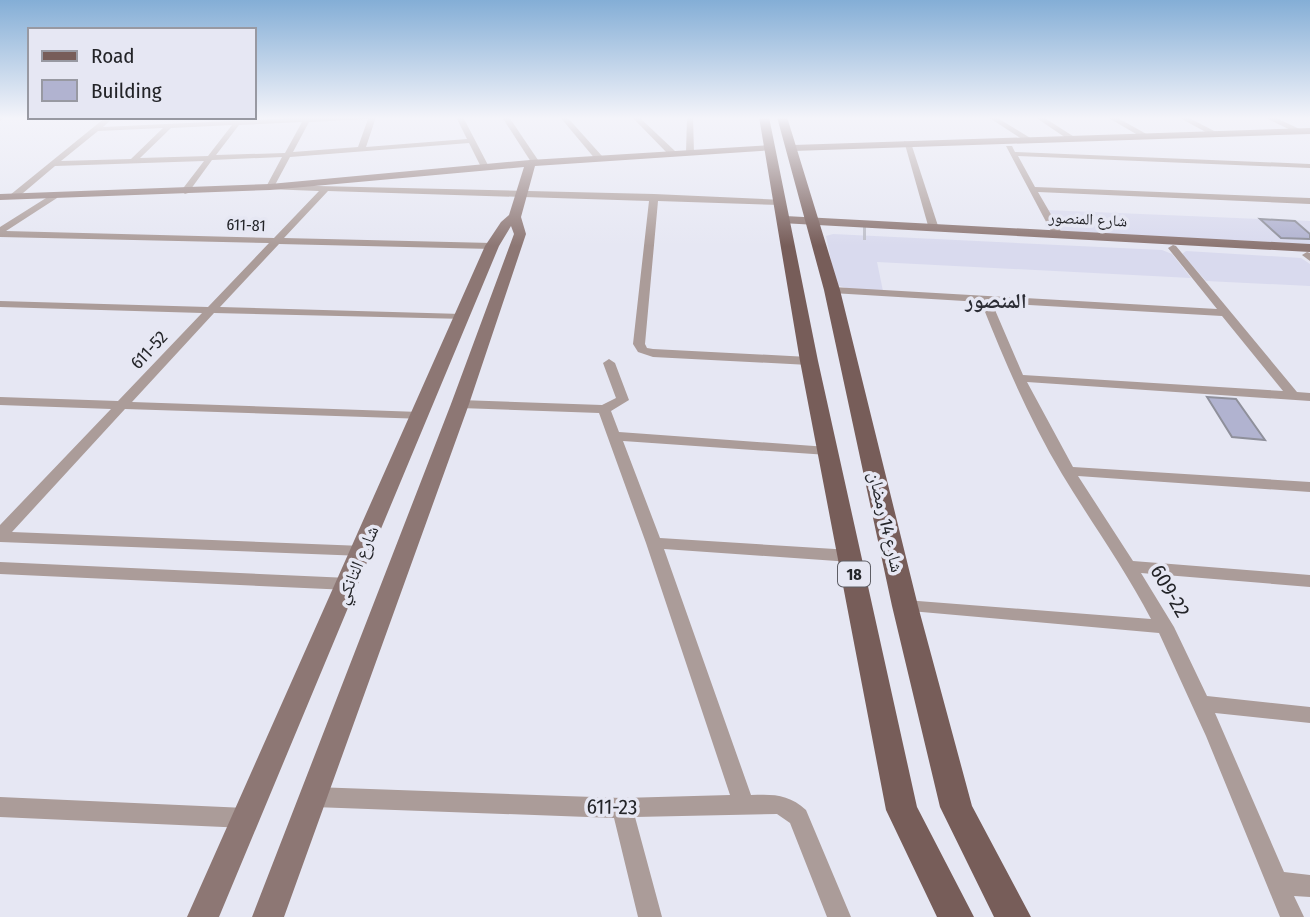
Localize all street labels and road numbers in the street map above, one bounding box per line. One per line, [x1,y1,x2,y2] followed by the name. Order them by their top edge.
[1047,207,1128,232] street label: شارع المنصور
[226,215,266,235] street label: 611-81
[126,326,172,374] street label: 611-52
[864,469,908,575] street label: شارع 14 رمضان
[331,522,387,609] street label: شارع التانكي
[1145,560,1195,622] street label: 609-22
[838,562,870,586] road number: 18
[586,794,638,820] street label: 611-23

